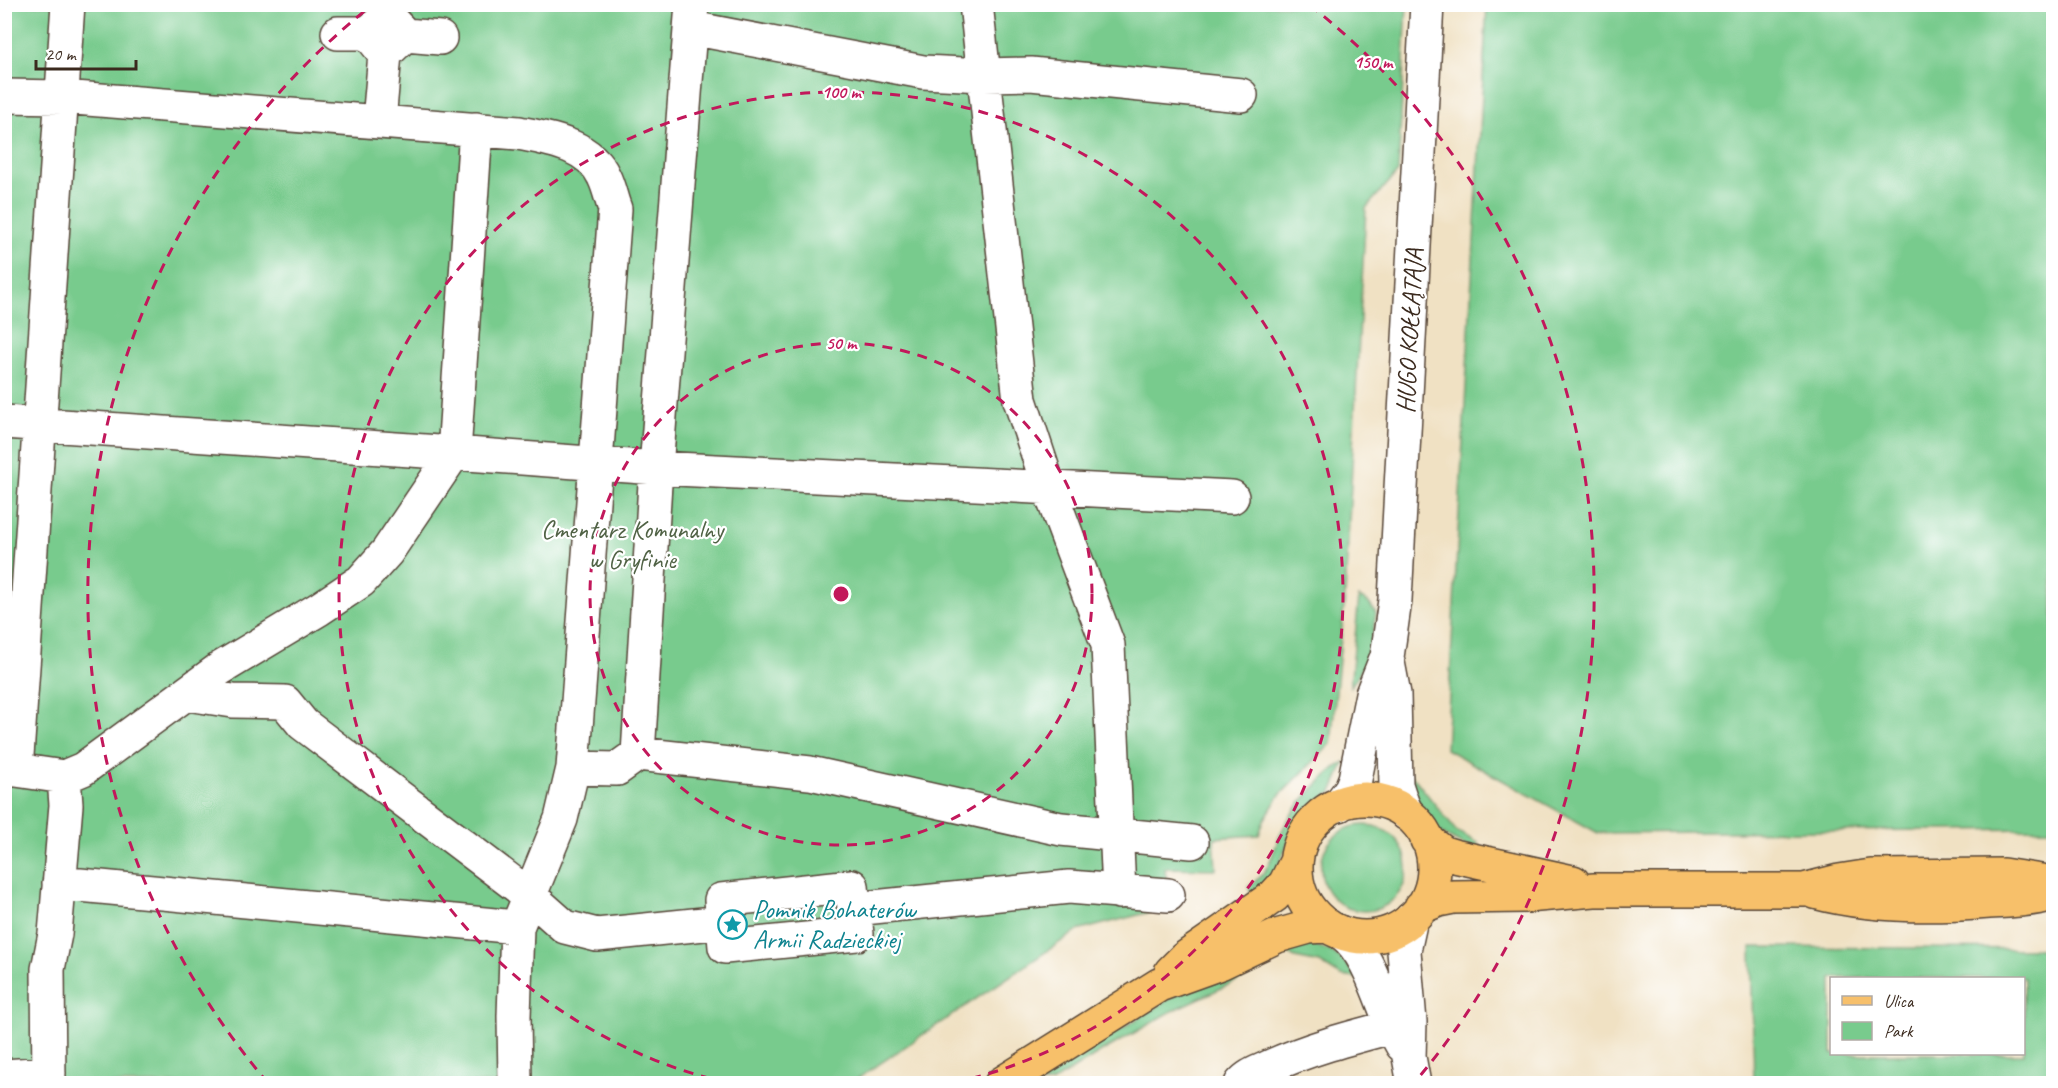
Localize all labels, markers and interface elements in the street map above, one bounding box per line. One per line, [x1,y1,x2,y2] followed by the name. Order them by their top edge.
[36,33,136,71] scale bar
[45,43,78,65] text: 20 m
[1354,51,1394,73] text: 150 m
[822,81,862,103] text: 100 m
[1389,247,1430,414] street label: HUGO KOŁŁĄTAJA
[826,332,858,354] text: 50 m
[541,513,725,576] park label: Cmentarz Komunalny w Gryfinie
[831,584,851,604] centre of rings
[753,893,918,956] place label: Pomnik Bohaterów Armii Radzieckiej
[716,908,748,940] place icon: Pomnik Bohaterów Armii Radzieckiej
[1830,977,2025,1055] legend
[1884,990,1915,1012] text: Ulica
[1884,1020,1914,1042] text: Park

